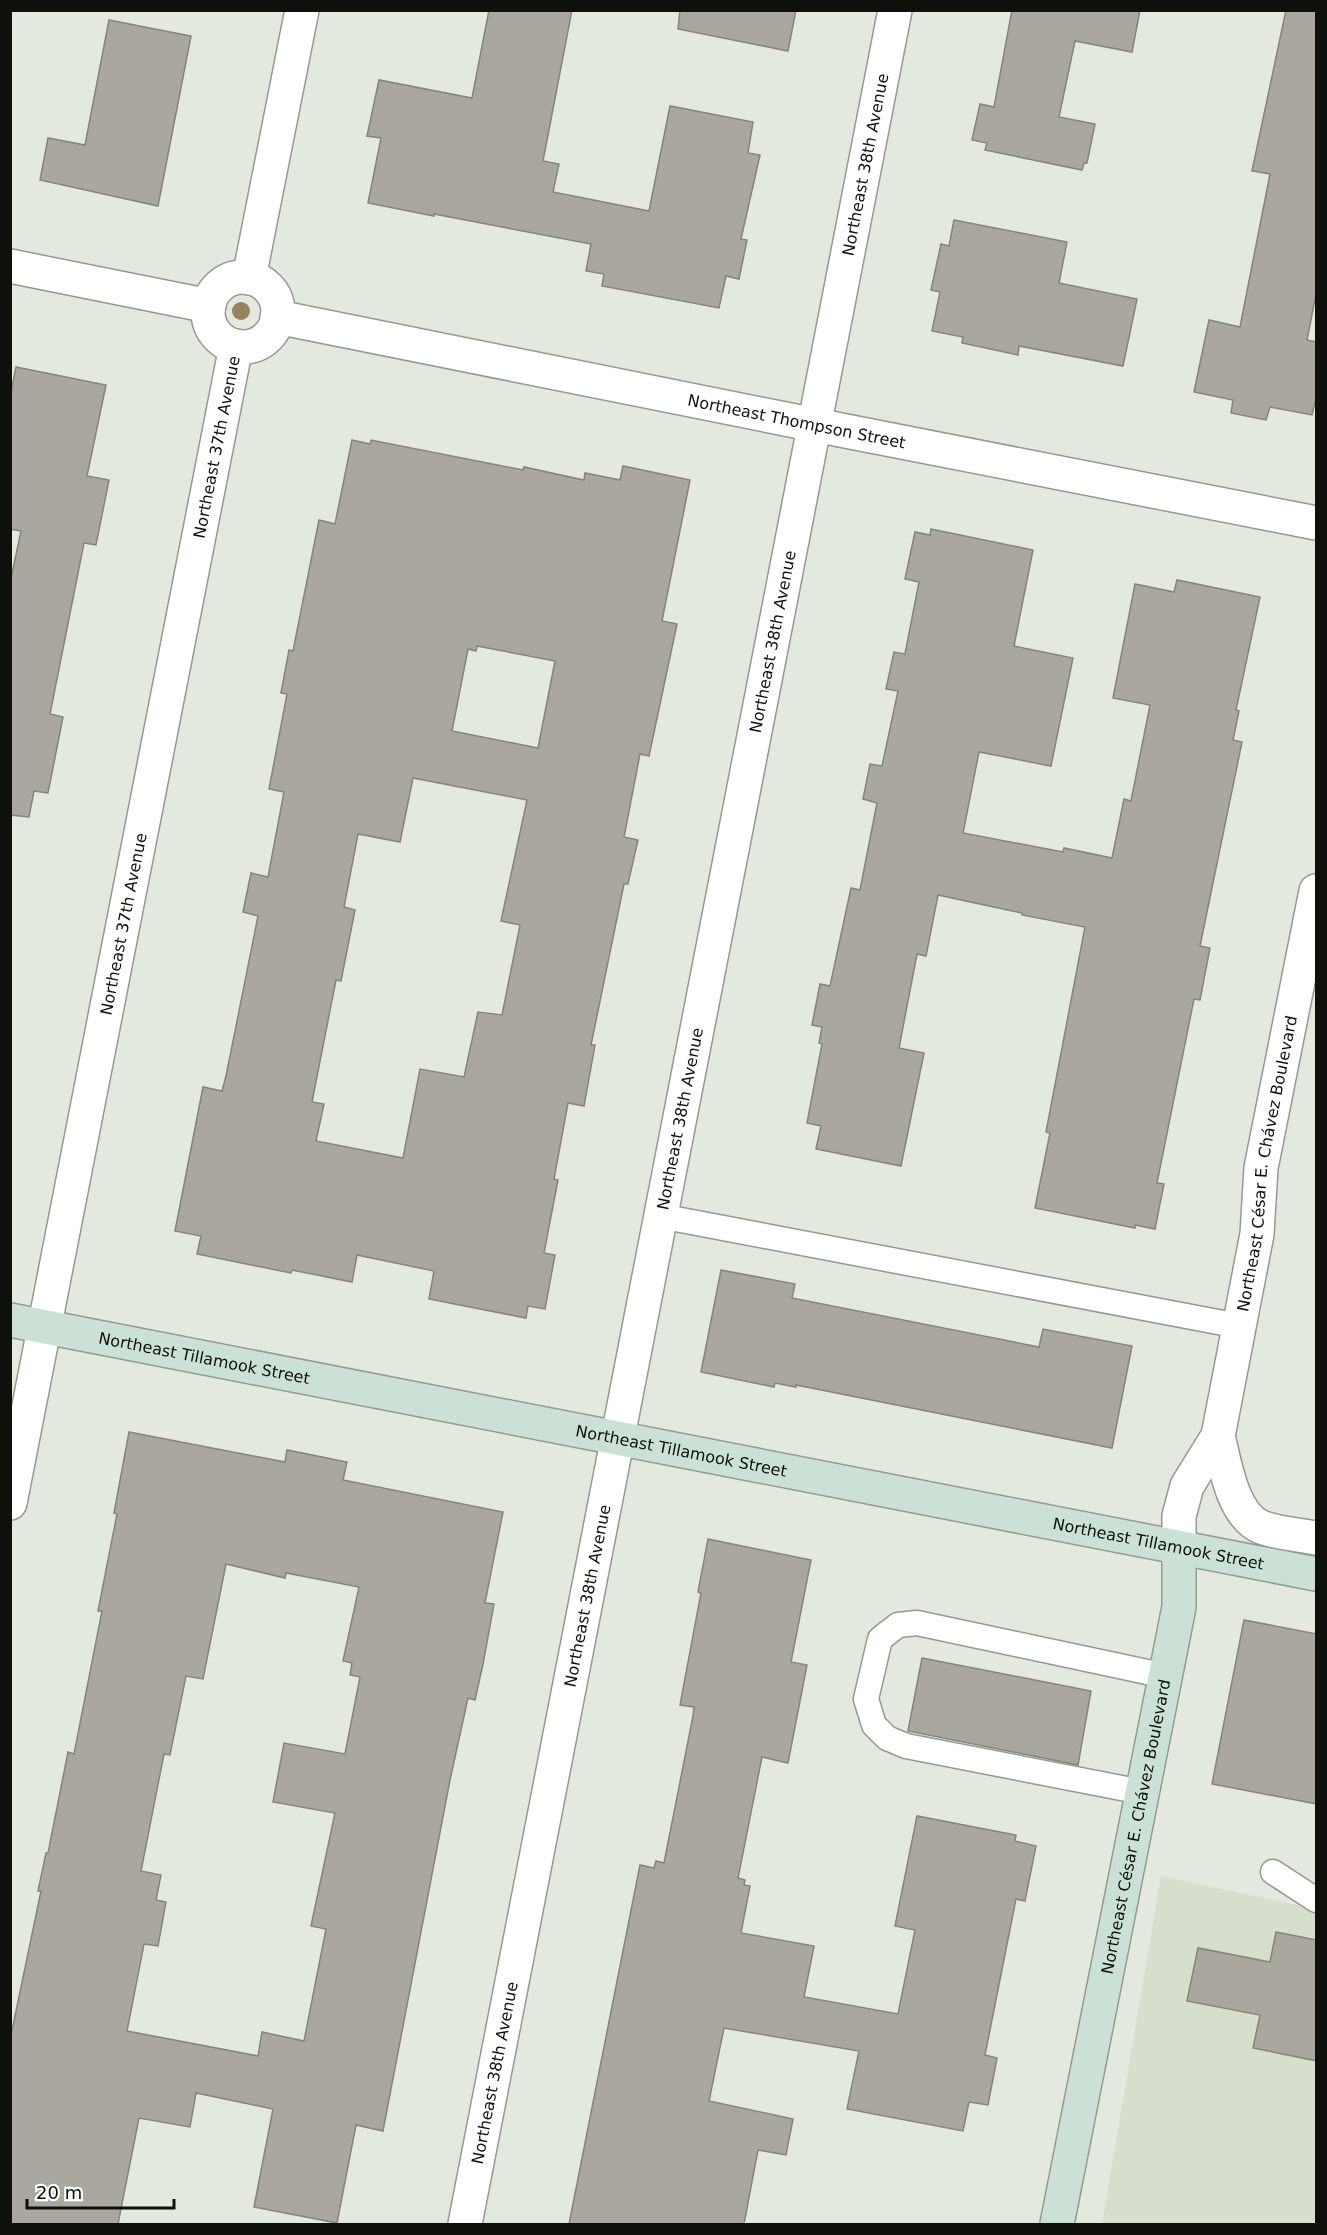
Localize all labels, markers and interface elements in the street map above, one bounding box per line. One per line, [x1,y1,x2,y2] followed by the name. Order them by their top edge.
[838,72,892,257] street label: Northeast 38th Avenue
[190,354,244,540] street label: Northeast 37th Avenue
[686,391,907,452] street label: Northeast Thompson Street
[746,549,800,735] street label: Northeast 38th Avenue
[96,831,151,1017] street label: Northeast 37th Avenue
[1233,1014,1301,1313] street label: Northeast César E. Chávez Boulevard
[653,1026,707,1212] street label: Northeast 38th Avenue
[97,1328,311,1388] street label: Northeast Tillamook Street
[574,1421,789,1481] street label: Northeast Tillamook Street
[561,1503,615,1689] street label: Northeast 38th Avenue
[1051,1514,1266,1574] street label: Northeast Tillamook Street
[1098,1678,1174,1976] street label: Northeast César E. Chávez Boulevard
[468,1980,522,2166] street label: Northeast 38th Avenue
[27,2172,174,2210] scale bar
[36,2182,82,2203] text: 20 m

